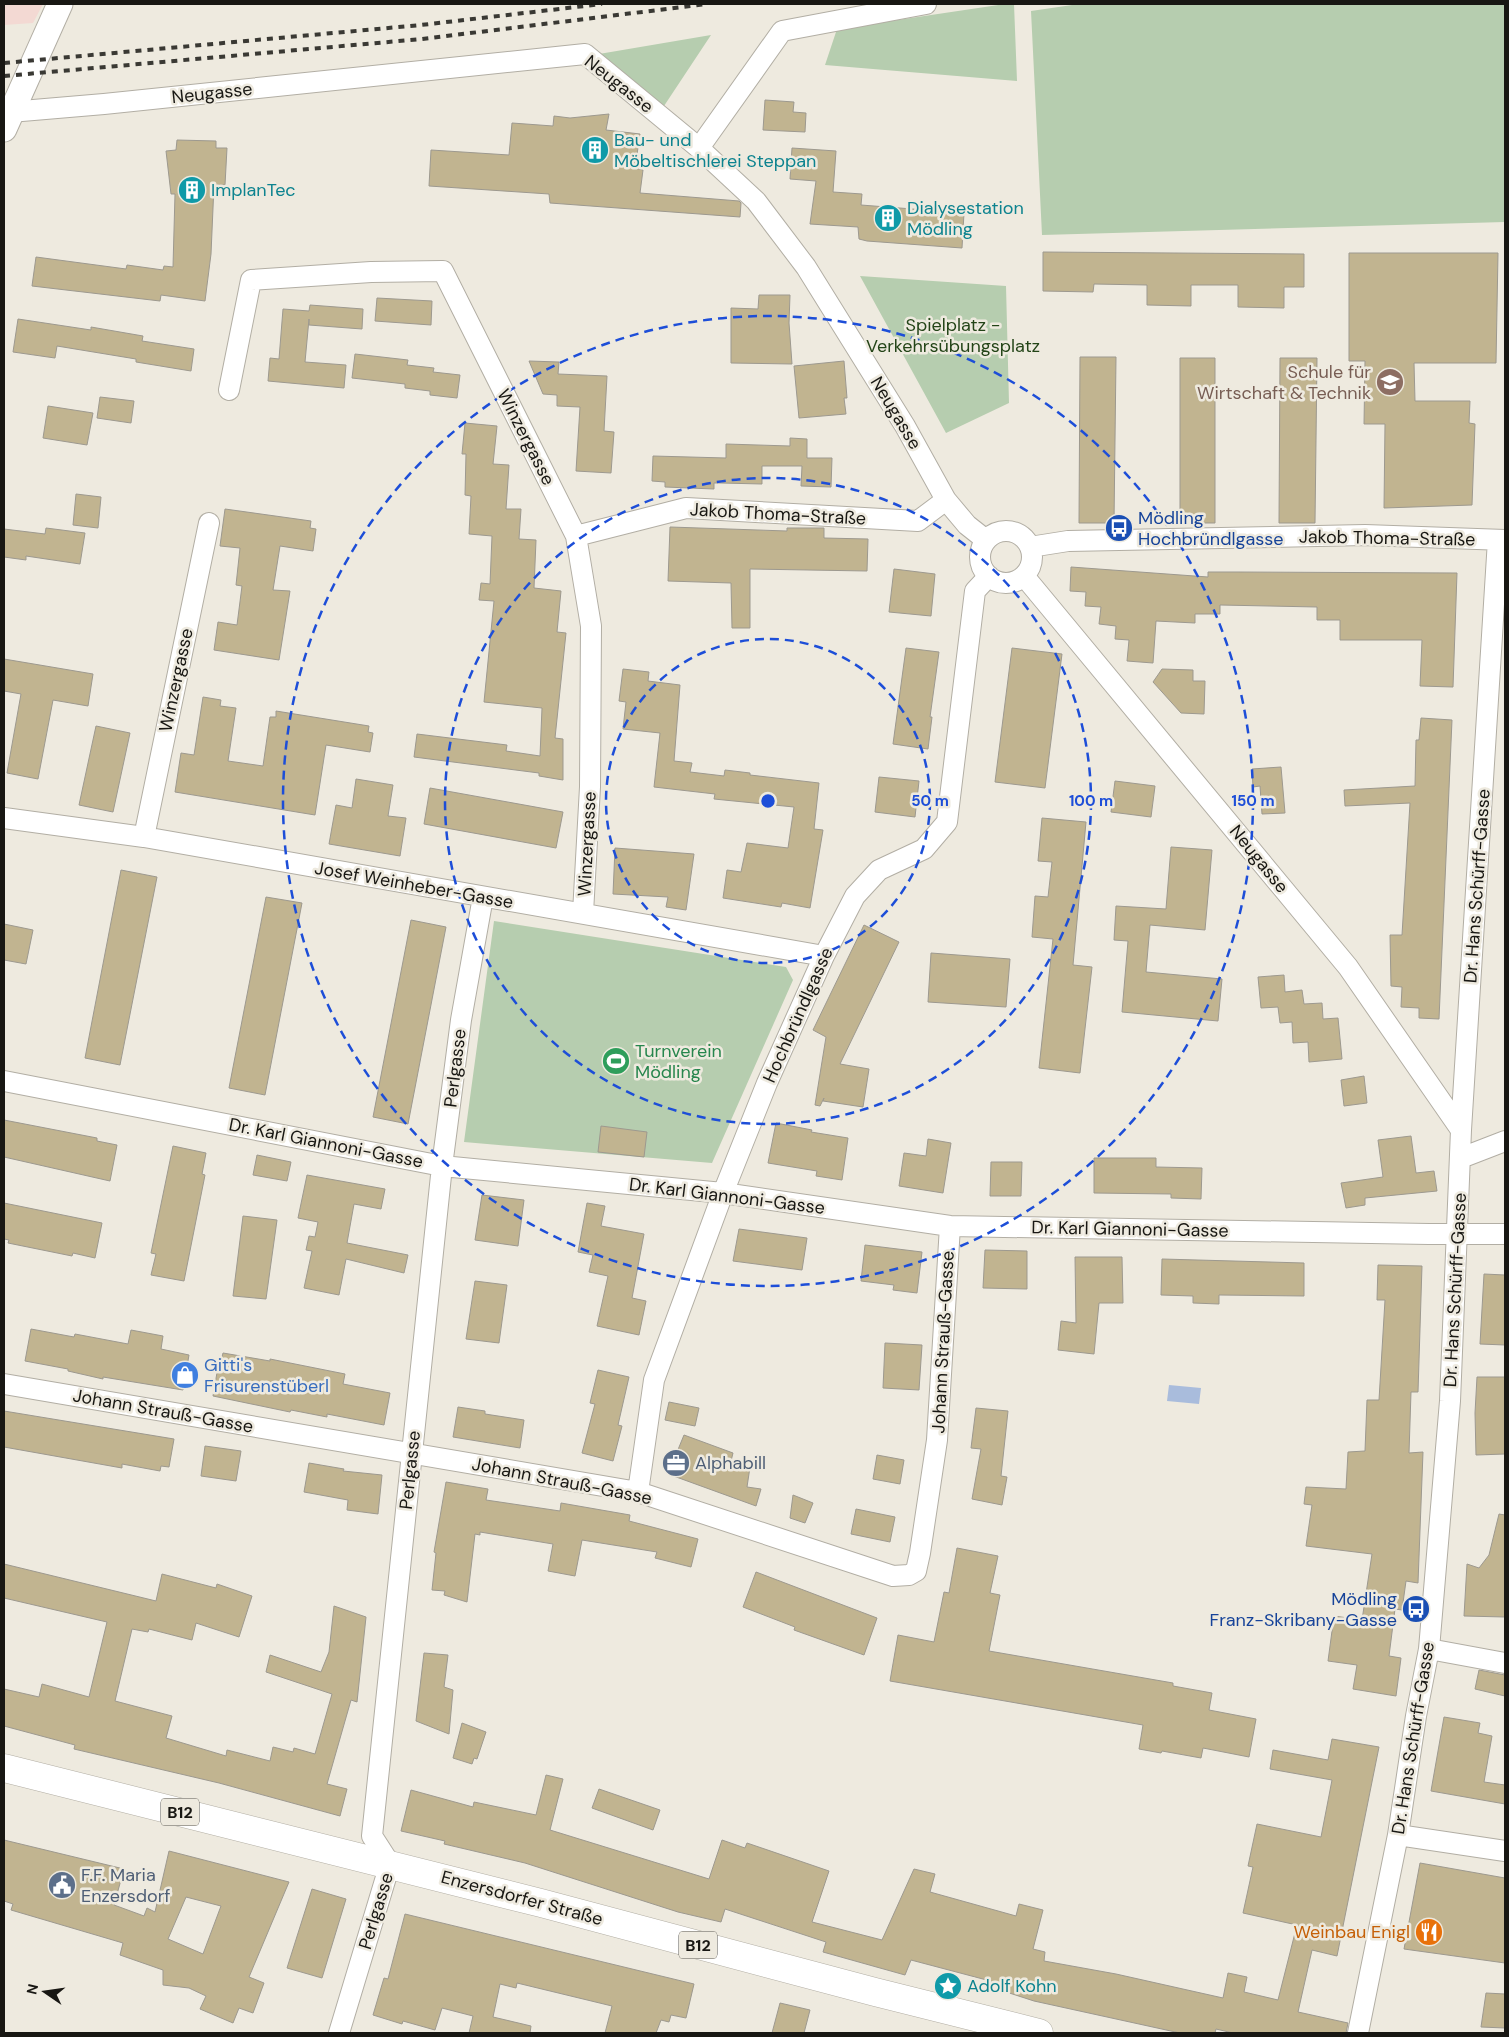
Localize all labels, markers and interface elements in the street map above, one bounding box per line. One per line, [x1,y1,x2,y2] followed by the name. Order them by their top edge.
[580,50,658,118] street label: Neugasse
[170,77,254,109] street label: Neugasse
[614,128,816,173] place label: Bau- und Möbeltischlerei Steppan
[580,135,610,165] building icon: Bau- und Möbeltischlerei Steppan
[177,175,207,205] building icon: ImplanTec
[211,178,296,202] place label: ImplanTec
[907,196,1024,241] place label: Dialysestation Mödling
[873,203,903,233] building icon: Dialysestation Mödling
[866,313,1040,358] park label: Spielplatz - Verkehrsübungsplatz
[1197,360,1371,405] place label: Schule für Wirtschaft & Technik
[1375,367,1405,397] school or university icon: Schule für Wirtschaft & Technik
[865,372,927,454] street label: Neugasse
[491,385,561,489] street label: Winzergasse
[689,497,867,531] street label: Jakob Thoma-Straße
[1138,506,1284,551] place label: Mödling Hochbründlgasse
[1104,513,1134,543] bus stop icon: Mödling Hochbründlgasse
[1299,524,1475,552] street label: Jakob Thoma-Straße
[153,626,199,734] street label: Winzergasse
[1458,788,1496,984] street label: Dr. Hans Schürff-Gasse
[572,791,602,897] street label: Winzergasse
[911,791,949,811] text: 50 m
[1069,791,1113,811] text: 100 m
[1232,791,1275,811] text: 150 m
[759,792,777,810] centre of rings
[1224,820,1294,898] street label: Neugasse
[313,856,515,914] street label: Josef Weinheber-Gasse
[757,944,839,1086] street label: Hochbründlgasse
[438,1027,472,1109] street label: Perlgasse
[635,1039,722,1084] place label: Turnverein Mödling
[601,1046,631,1076] sports icon: Turnverein Mödling
[227,1112,425,1174] street label: Dr. Karl Giannoni-Gasse
[628,1172,826,1220] street label: Dr. Karl Giannoni-Gasse
[1438,1192,1472,1388] street label: Dr. Hans Schürff-Gasse
[1031,1215,1229,1243] street label: Dr. Karl Giannoni-Gasse
[926,1250,960,1434] street label: Johann Strauß-Gasse
[204,1353,329,1398] place label: Gitti's Frisurenstüberl
[170,1360,200,1390] shop icon: Gitti's Frisurenstüberl
[71,1383,255,1439] street label: Johann Strauß-Gasse
[394,1429,426,1511] street label: Perlgasse
[661,1448,691,1478] office icon: Alphabill
[695,1451,766,1475] place label: Alphabill
[470,1452,654,1510] street label: Johann Strauß-Gasse
[1210,1587,1397,1632] place label: Mödling Franz-Skribany-Gasse
[1401,1594,1431,1624] bus stop icon: Mödling Franz-Skribany-Gasse
[1386,1640,1440,1836] street label: Dr. Hans Schürff-Gasse
[161,1798,199,1825] road number: B12
[81,1863,170,1908] place label: F.F. Maria Enzersdorf
[438,1865,606,1931] street label: Enzersdorfer Straße
[47,1870,77,1900] public building icon: F.F. Maria Enzersdorf
[353,1870,399,1952] street label: Perlgasse
[1414,1917,1444,1947] restaurant icon: Weinbau Enigl
[1294,1920,1410,1944] place label: Weinbau Enigl
[679,1932,717,1958] road number: B12
[20,1967,70,2017] north arrow
[933,1971,963,2001] place icon: Adolf Kohn
[967,1974,1057,1998] place label: Adolf Kohn
[22,1982,42,1996] text: N

